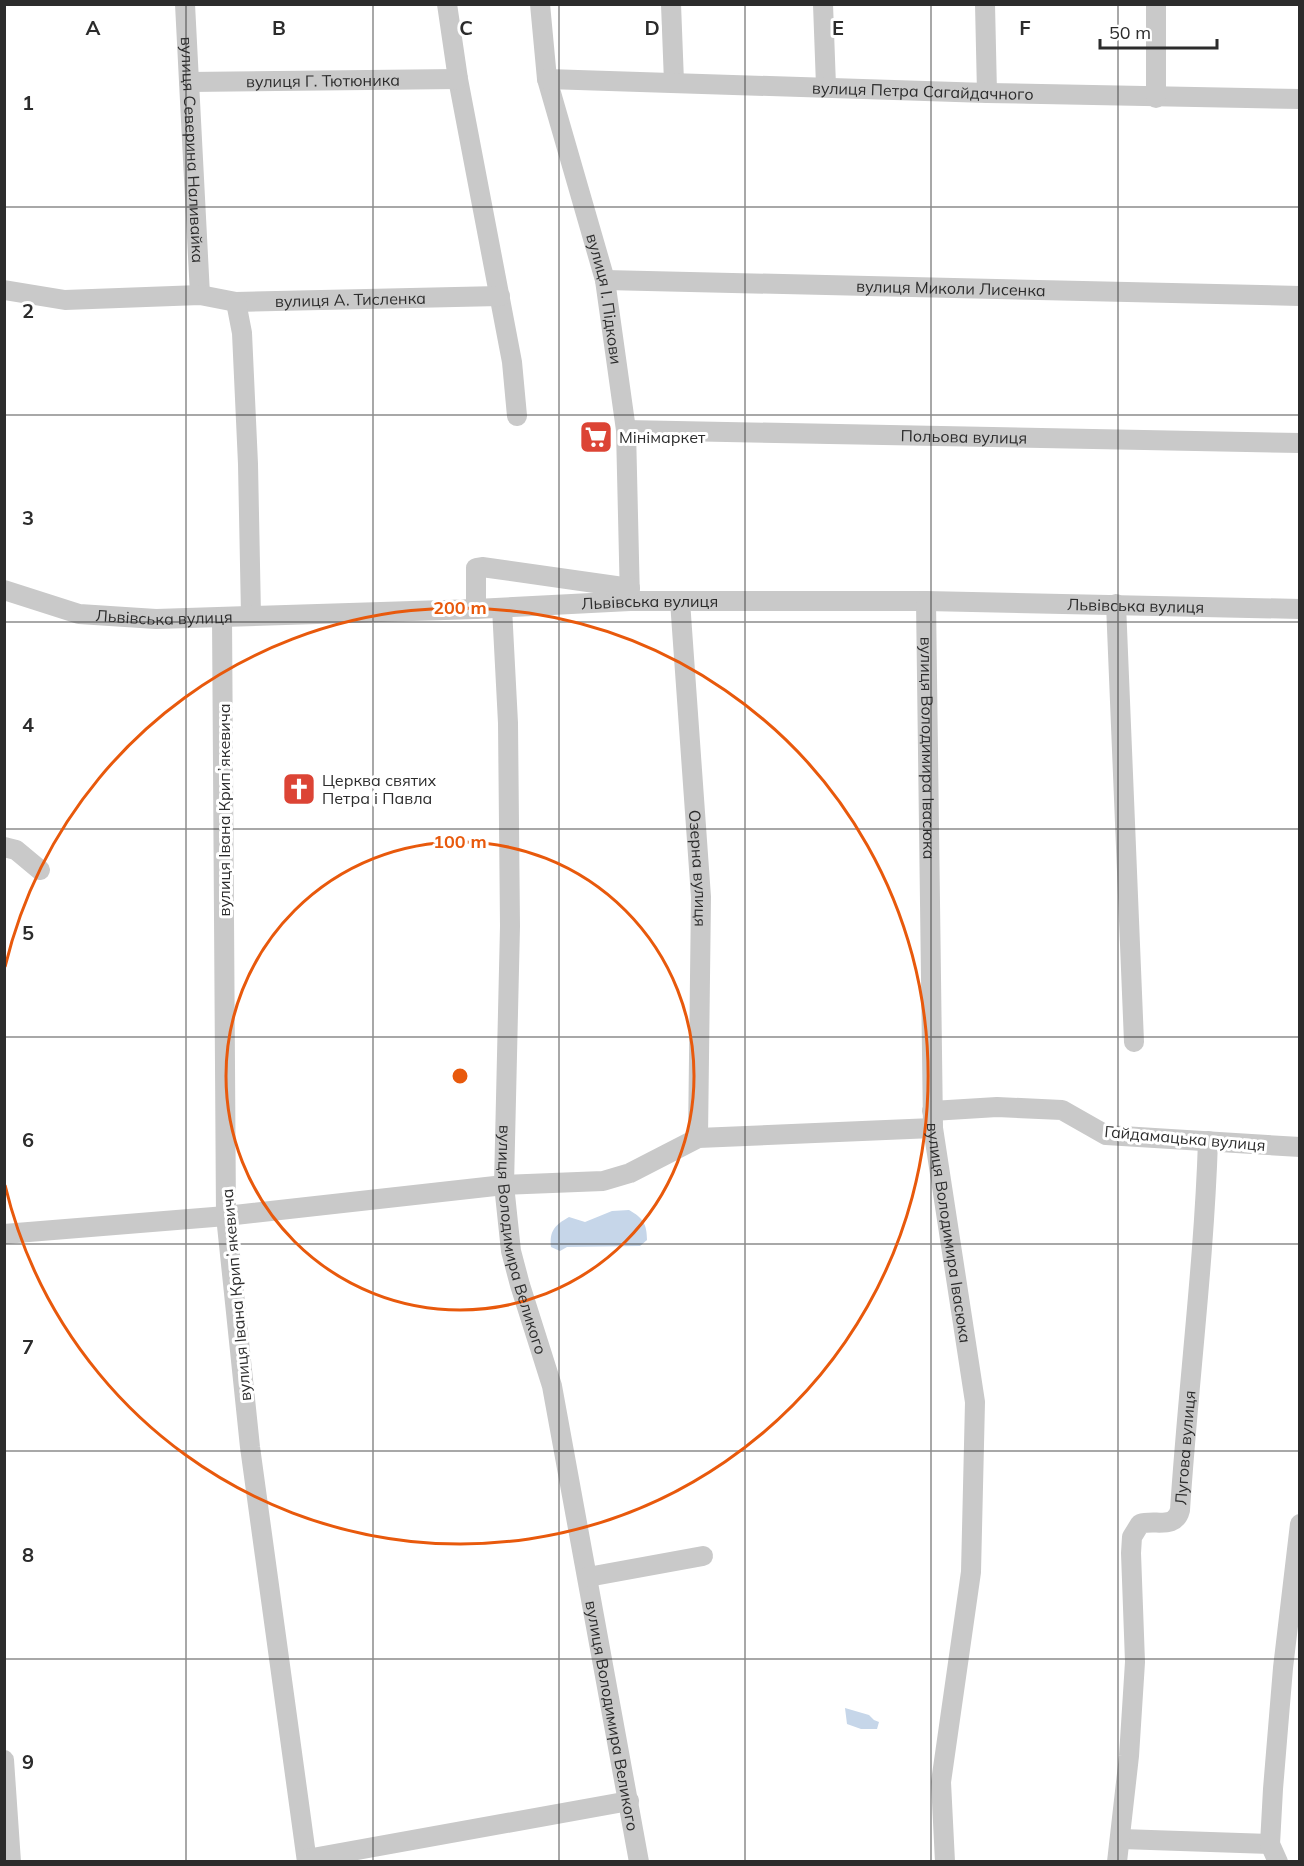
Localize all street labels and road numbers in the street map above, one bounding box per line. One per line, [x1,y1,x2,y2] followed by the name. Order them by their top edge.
[177,36,208,264] street label: вулиця Северина Наливайка
[246,70,400,91] street label: вулиця Г. Тютюника
[812,77,1034,104] street label: вулиця Петра Сагайдачного
[582,231,627,366] street label: вулиця І. Підкови
[856,276,1046,300] street label: вулиця Миколи Лисенка
[275,288,426,311] street label: вулиця А. Тисленка
[901,425,1027,448] street label: Польова вулиця
[581,591,718,614] street label: Львівська вулиця
[1067,594,1204,617] street label: Львівська вулиця
[95,605,233,629] street label: Львівська вулиця
[916,636,939,860] street label: вулиця Володимира Івасюка
[214,703,234,917] street label: вулиця Івана Крипʼякевича
[685,809,711,927] street label: Озерна вулиця
[1104,1121,1266,1155] street label: Гайдамацька вулиця
[923,1122,976,1344] street label: вулиця Володимира Івасюка
[494,1125,551,1357] street label: вулиця Володимира Великого
[217,1188,255,1402] street label: вулиця Івана Крипʼякевича
[1170,1390,1200,1506] street label: Лугова вулиця
[581,1599,643,1833] street label: вулиця Володимира Великого

